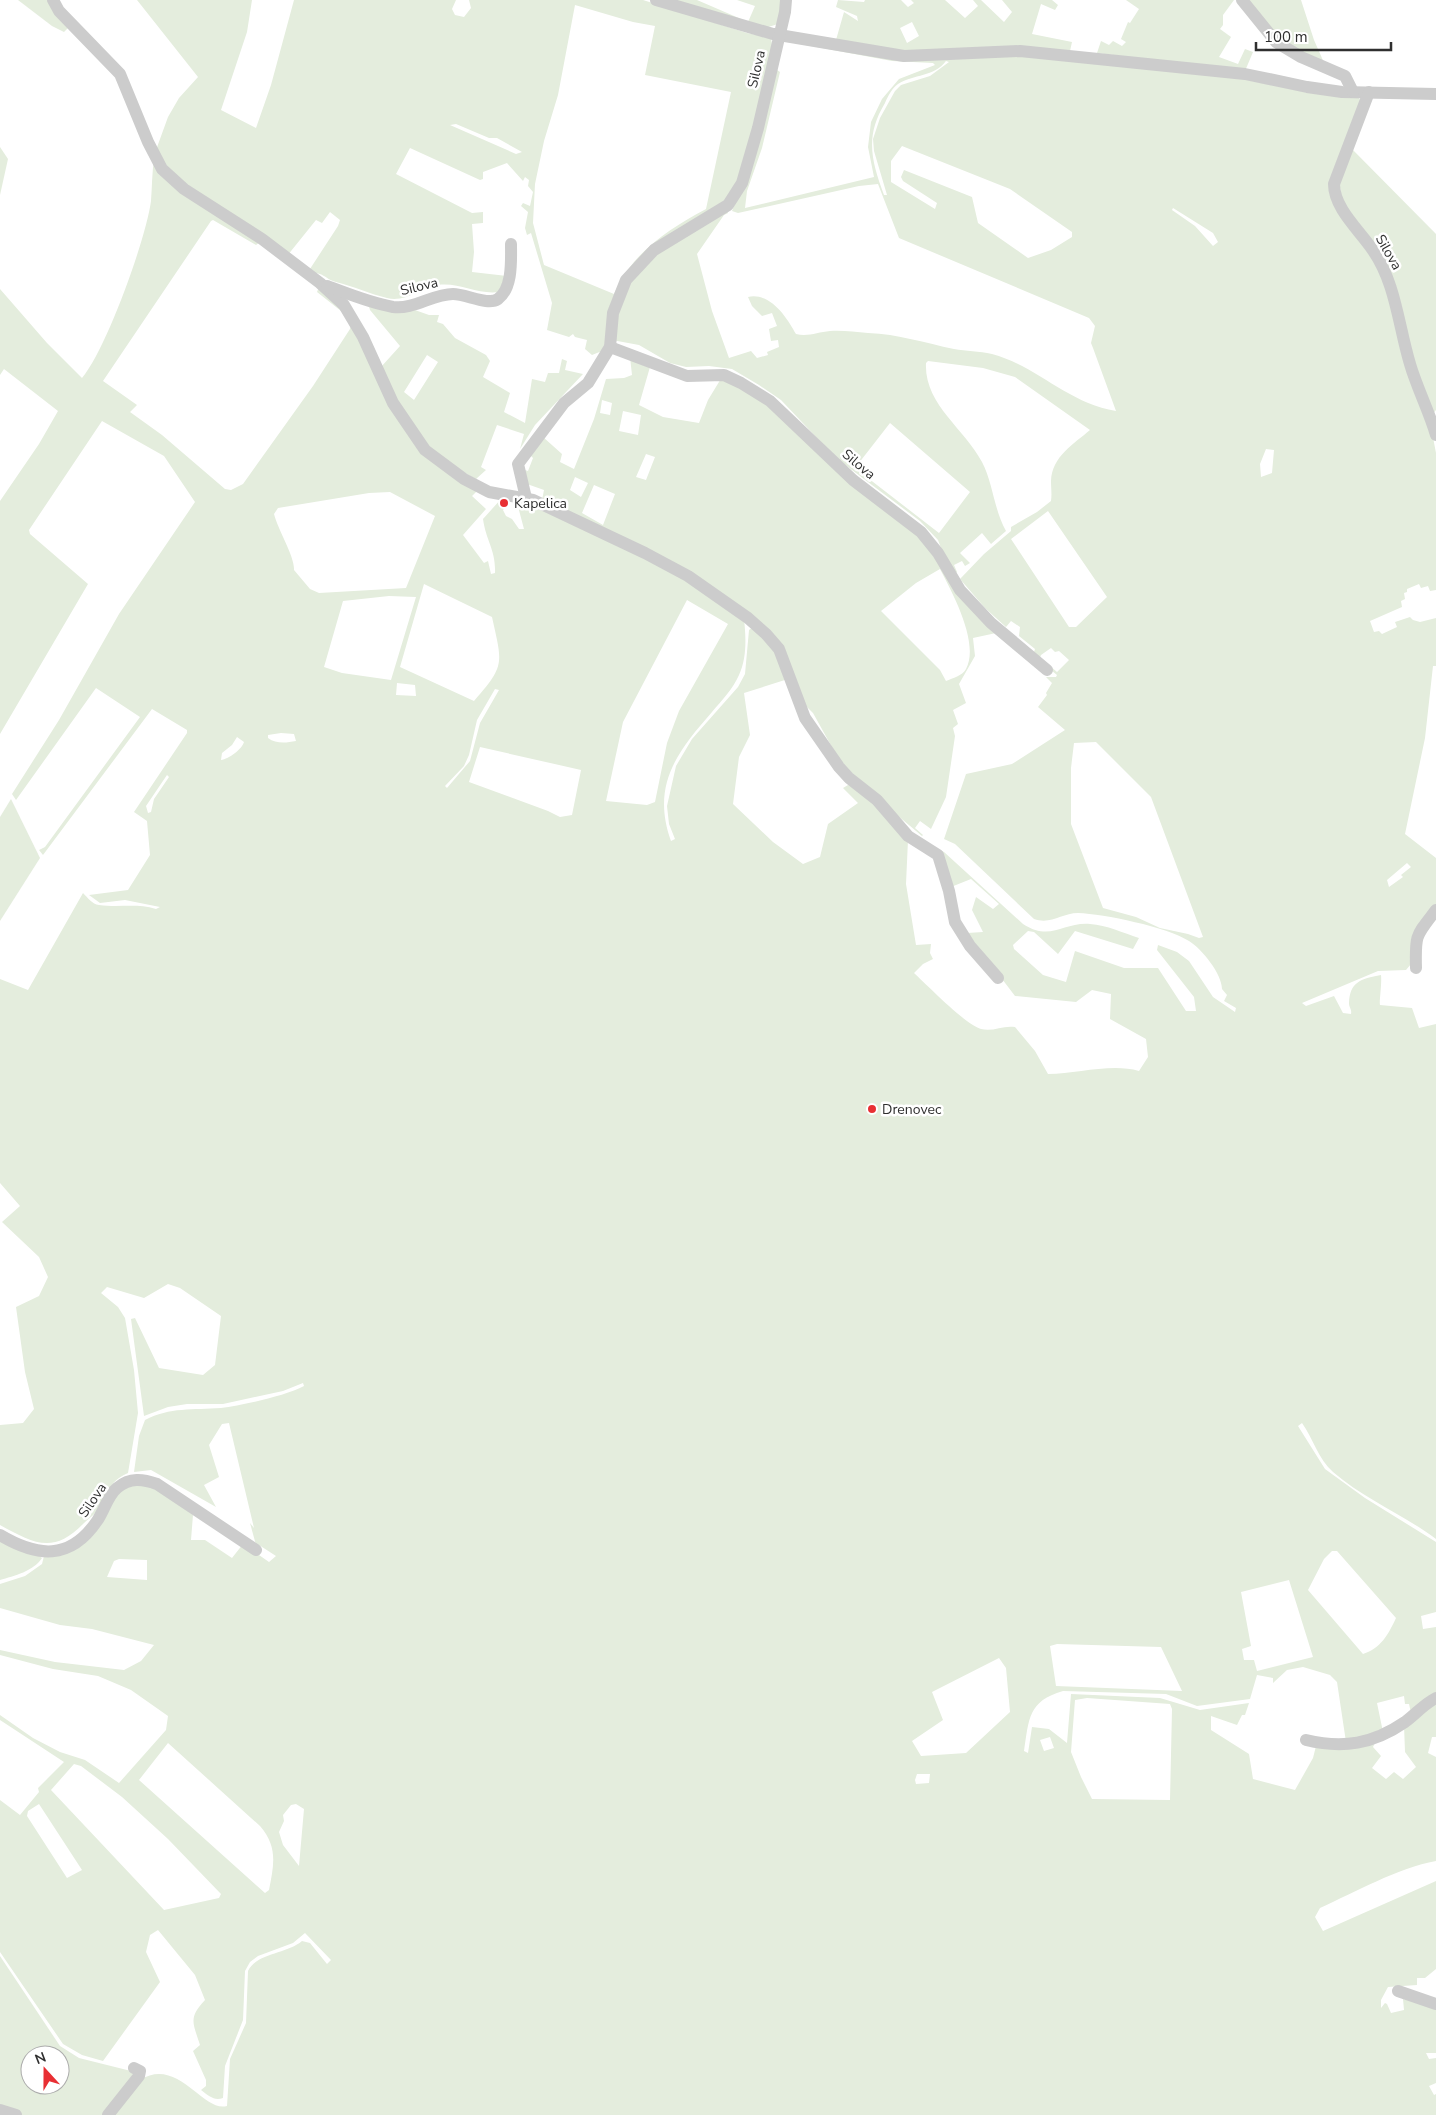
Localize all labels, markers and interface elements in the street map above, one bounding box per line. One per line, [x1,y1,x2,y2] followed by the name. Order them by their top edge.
[1256,20,1391,52] scale bar
[1264,27,1308,47] text: 100 m
[743,48,770,90] street label: Silova
[1371,231,1406,274] street label: Silova
[398,273,440,300] street label: Silova
[838,445,879,484] street label: Silova
[514,494,567,513] place label: Kapelica
[498,497,510,509] marker: Kapelica
[882,1100,942,1119] place label: Drenovec
[866,1103,878,1115] marker: Drenovec
[74,1479,111,1521] street label: Silova
[20,2045,70,2095] north arrow
[32,2048,49,2069] text: N

